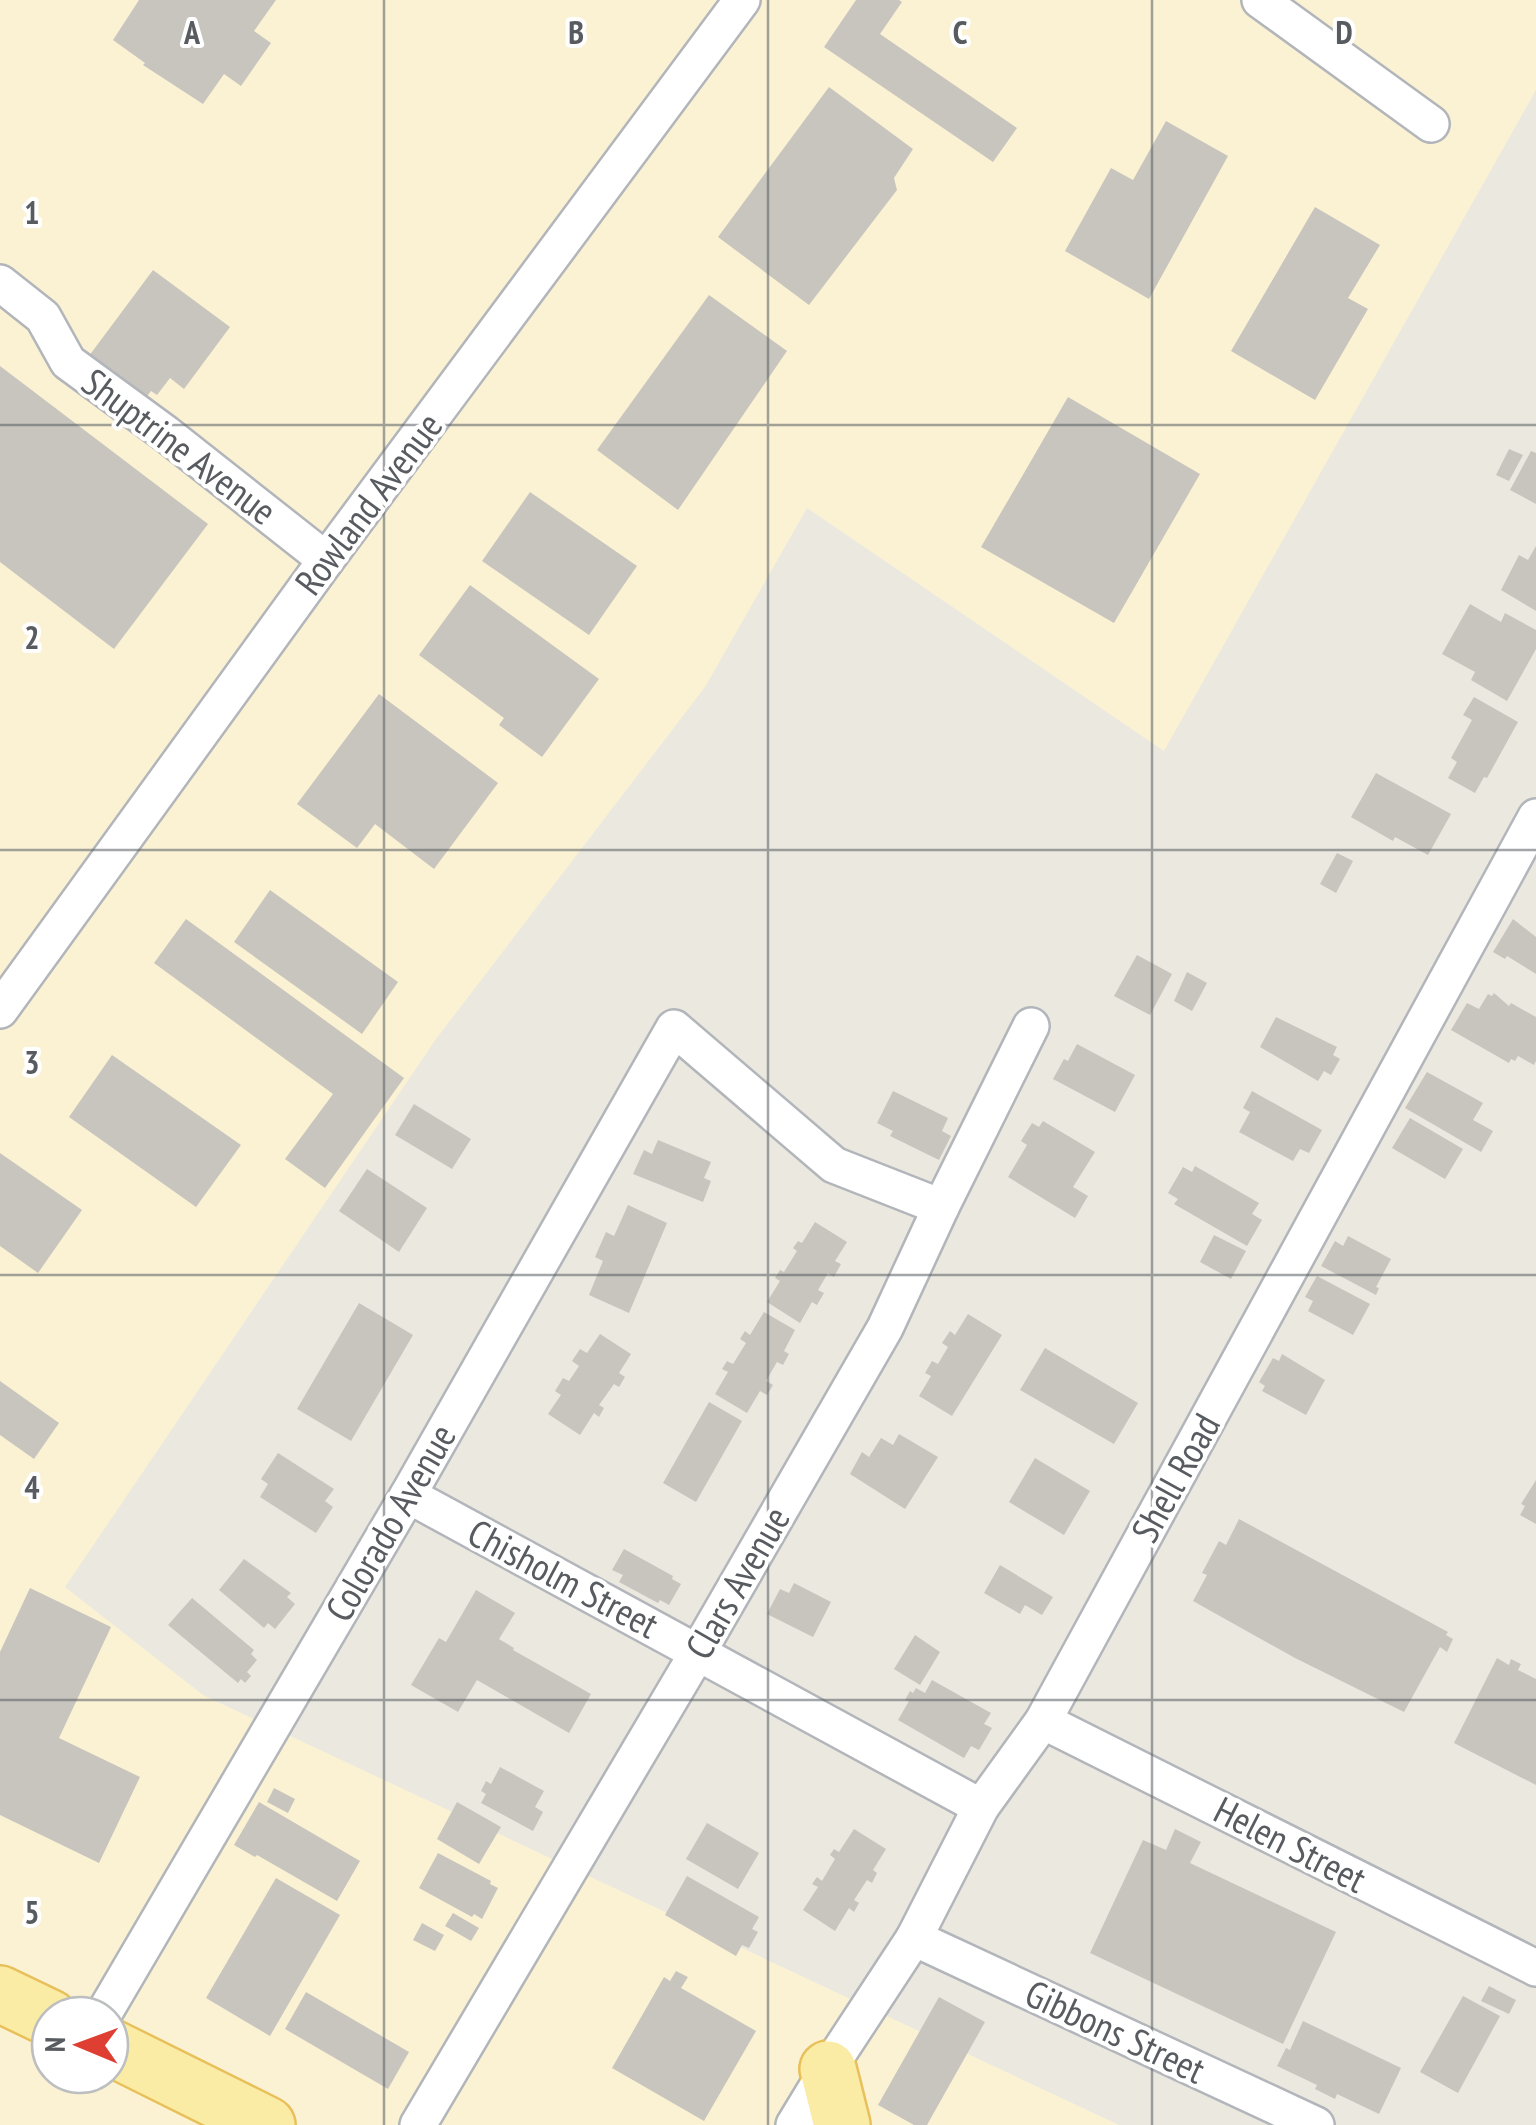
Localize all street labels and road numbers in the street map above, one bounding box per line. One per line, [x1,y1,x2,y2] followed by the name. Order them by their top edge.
[73,357,287,535] street label: Shuptrine Avenue
[283,402,452,604] street label: Rowland Avenue
[1119,1404,1230,1550] street label: Shell Road
[314,1415,466,1630] street label: Colorado Avenue
[674,1497,800,1667] street label: Clars Avenue
[460,1507,668,1649] street label: Chisholm Street
[1206,1785,1375,1903] street label: Helen Street
[1018,1968,1214,2094] street label: Gibbons Street

